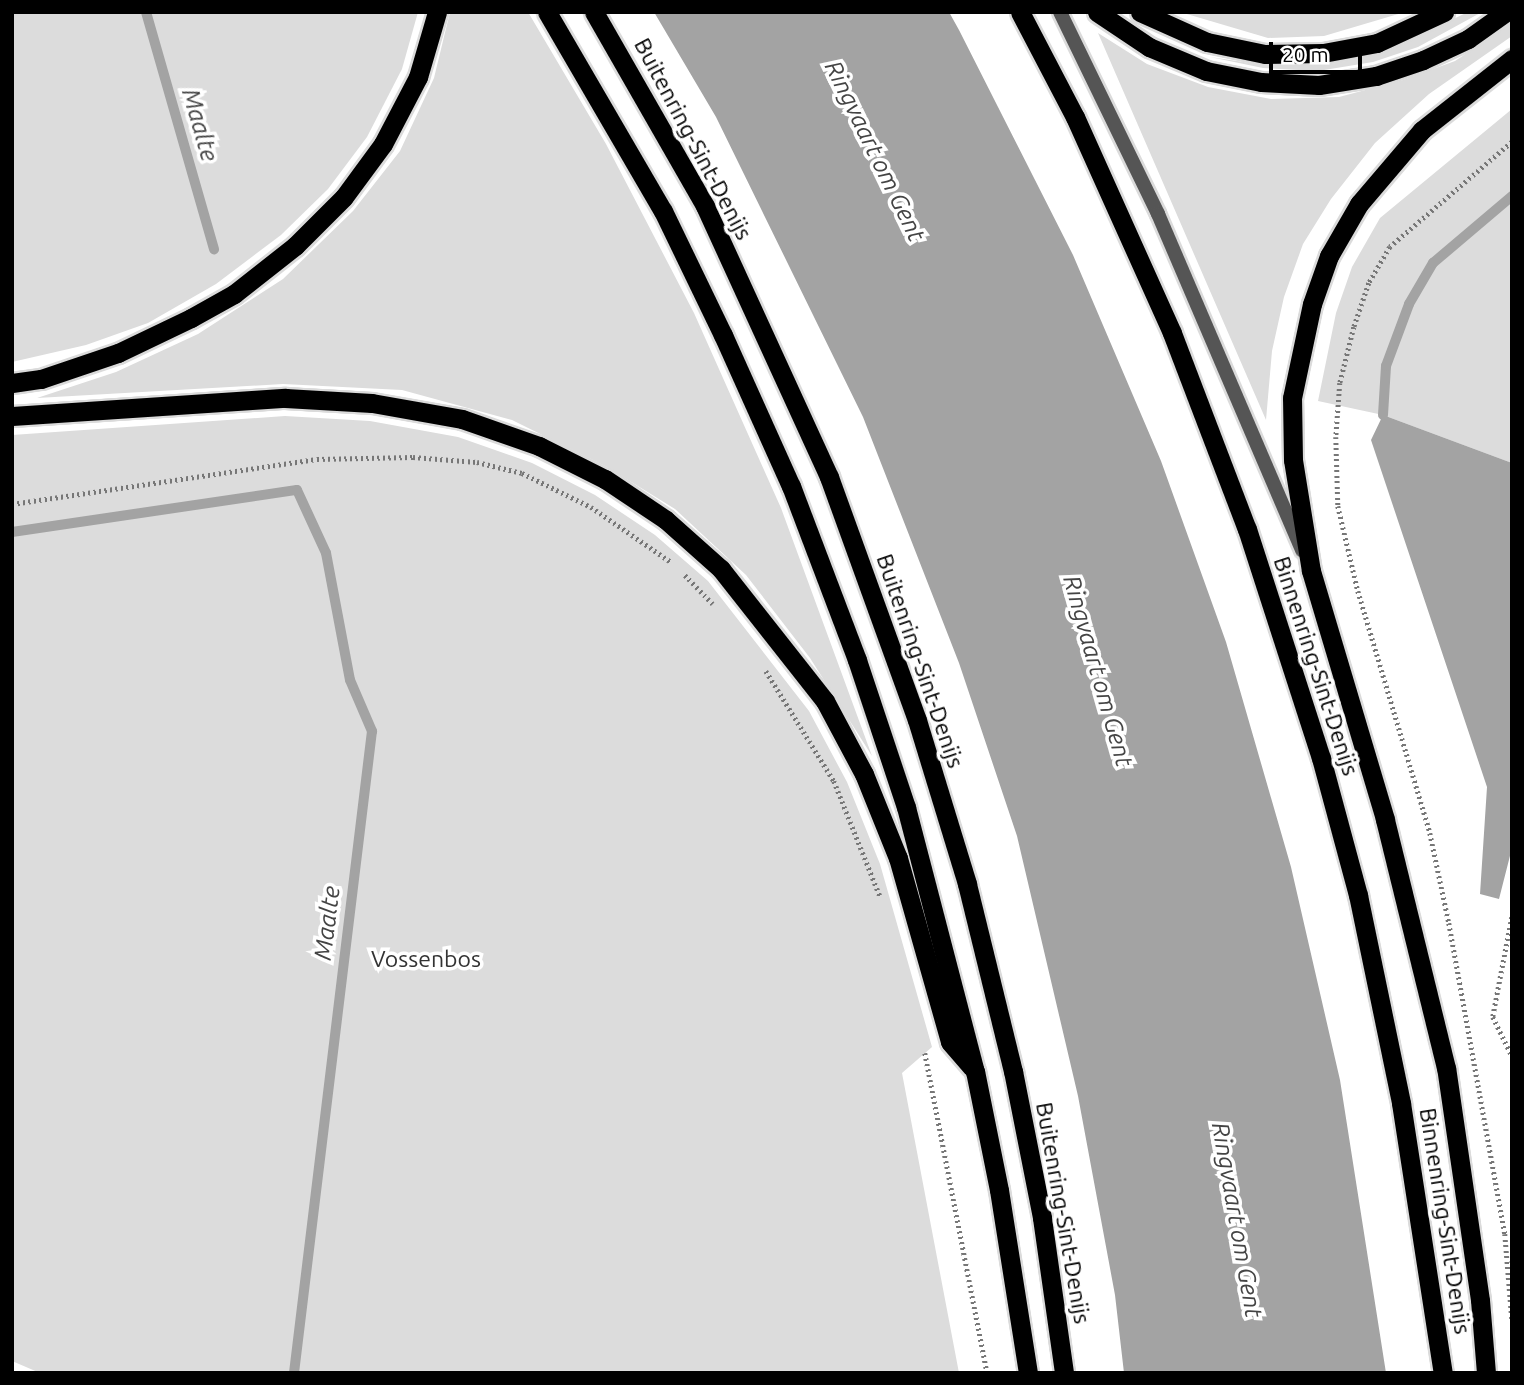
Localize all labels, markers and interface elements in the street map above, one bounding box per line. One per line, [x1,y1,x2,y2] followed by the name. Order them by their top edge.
[1272,28,1365,72] scale bar
[628,33,758,245] street label: Buitenring-Sint-Denijs
[1282,42,1329,66] text: 20 m
[819,56,931,246] water label: Ringvaart om Gent
[176,85,224,165] water label: Maalte
[870,550,970,772] street label: Buitenring-Sint-Denijs
[1268,553,1364,779] street label: Binnenring-Sint-Denijs
[1057,572,1139,770] water label: Ringvaart om Gent
[308,884,346,962] water label: Maalte
[371,945,481,973] park label: Vossenbos
[1030,1100,1096,1326] street label: Buitenring-Sint-Denijs
[1413,1106,1477,1336] street label: Binnenring-Sint-Denijs
[1206,1120,1268,1320] water label: Ringvaart om Gent

